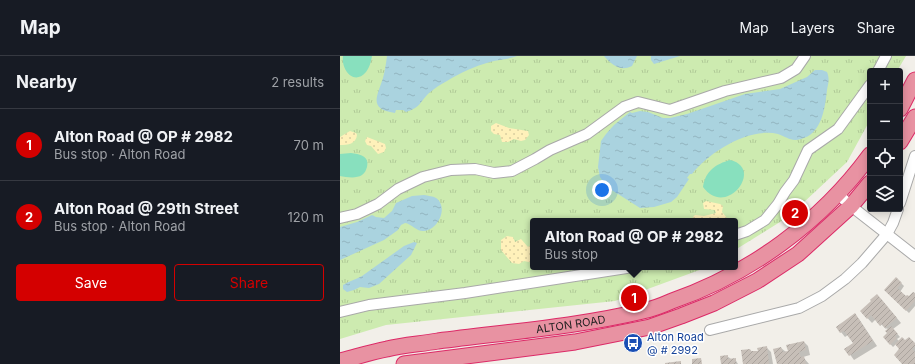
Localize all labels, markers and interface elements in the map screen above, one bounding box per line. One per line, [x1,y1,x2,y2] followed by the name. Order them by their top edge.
[20,16,61,39] text: Map
[740,19,769,36] text: Map
[791,19,835,36] text: Layers
[857,19,895,36] text: Share
[867,68,903,212] map controls
[867,68,903,104] button: +
[16,72,77,92] text: Nearby
[271,74,324,90] text: 2 results
[867,104,903,140] button: −
[54,127,233,146] text: Alton Road @ OP # 2982
[26,137,32,153] text: 1
[294,137,324,153] text: 70 m
[867,140,903,176] button: locate
[54,146,185,162] text: Bus stop · Alton Road
[867,176,903,212] button: layers
[592,180,612,200] your location
[782,198,808,228] pin: 2
[54,199,239,218] text: Alton Road @ 29th Street
[25,209,33,225] text: 2
[288,209,324,225] text: 120 m
[54,218,185,234] text: Bus stop · Alton Road
[530,218,738,270] popup
[545,227,723,246] text: Alton Road @ OP # 2982
[545,246,598,262] text: Bus stop
[16,264,166,301] button: Save
[174,264,324,301] button: Share
[621,283,647,313] pin: 1
[535,312,607,336] street label: ALTON ROAD
[647,330,704,357] place label: Alton Road @ # 2992
[622,332,644,354] bus stop icon: Alton Road @ # 2992

